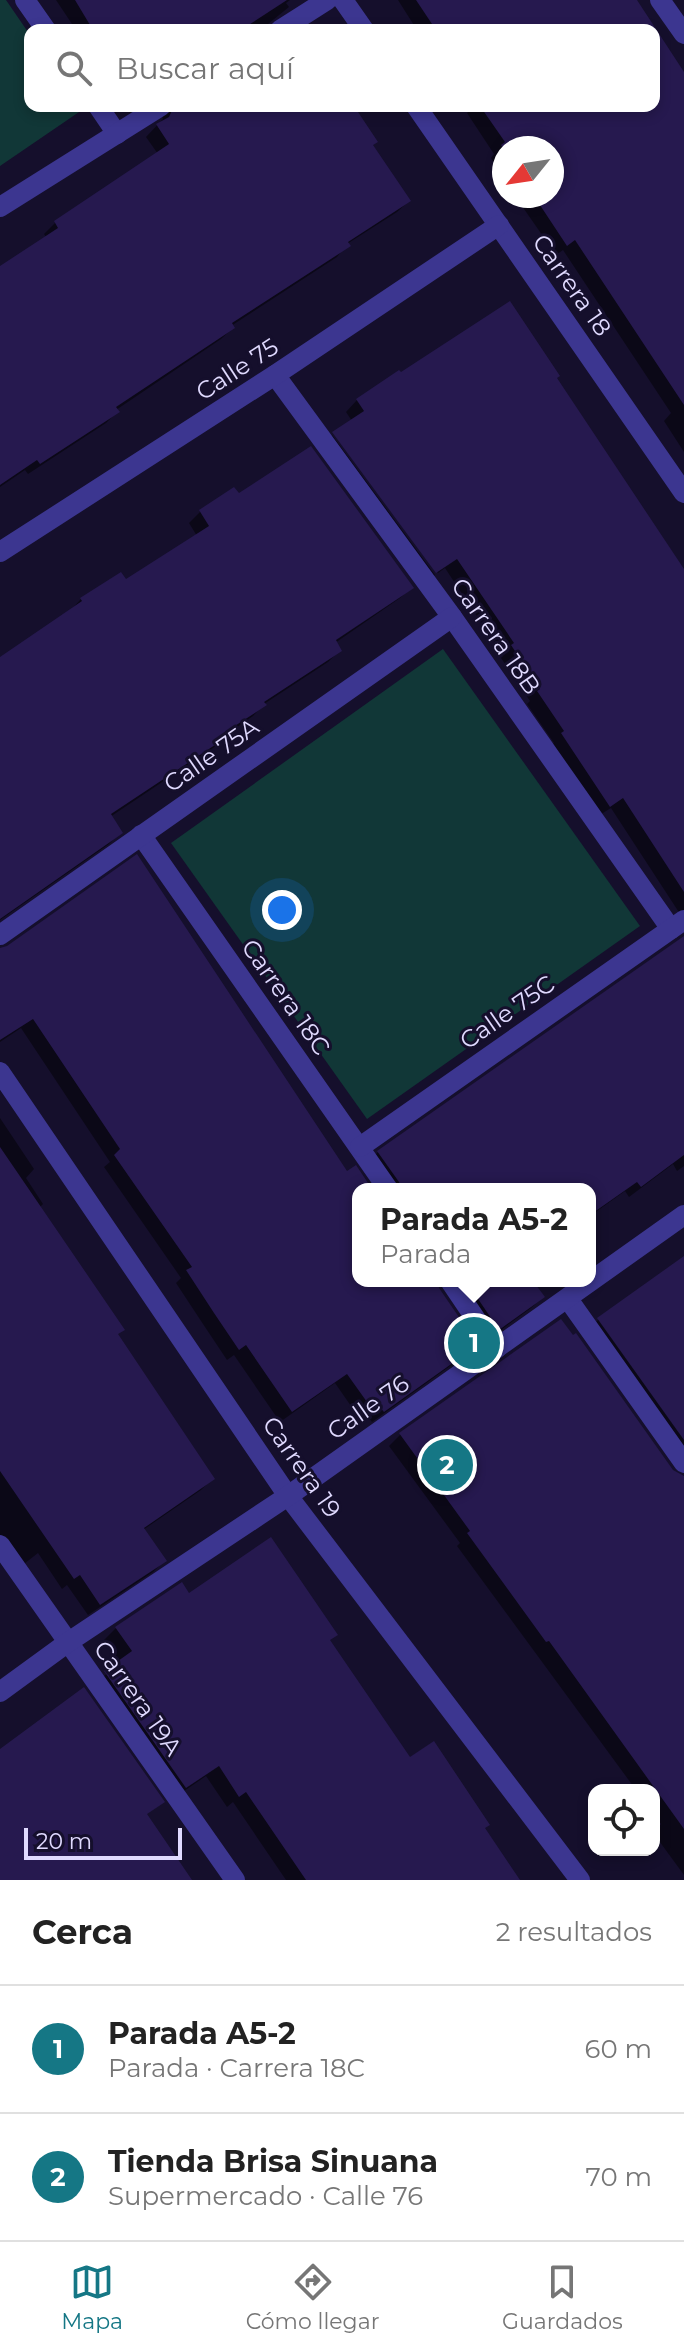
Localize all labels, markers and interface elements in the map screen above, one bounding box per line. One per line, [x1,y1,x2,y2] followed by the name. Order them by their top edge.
[24,24,660,112] search box
[52,46,96,90] icon: search
[116,50,294,87] text: Buscar aquí
[492,136,564,208] north arrow
[526,229,618,341] street label: Carrera 18
[191,332,283,406] street label: Calle 75
[445,572,547,700] street label: Carrera 18B
[158,711,265,798] street label: Calle 75A
[262,890,302,930] your location
[236,934,336,1060] street label: Carrera 18C
[454,969,560,1055] street label: Calle 75C
[352,1183,596,1287] popup
[380,1201,568,1238] text: Parada A5-2
[380,1238,471,1270] text: Parada
[448,1313,500,1373] pin: 1
[322,1368,414,1446] street label: Calle 76
[257,1411,347,1523] street label: Carrera 19
[421,1435,473,1495] pin: 2
[88,1635,189,1762] street label: Carrera 19A
[588,1784,660,1856] map controls
[588,1784,660,1856] button: locate
[24,1824,182,1860] scale bar
[36,1828,92,1855] text: 20 m
[32,1911,133,1953] text: Cerca
[496,1916,652,1948] text: 2 resultados
[108,2015,296,2052] text: Parada A5-2
[53,2033,63,2065] text: 1
[585,2033,652,2065] text: 60 m
[108,2052,365,2084] text: Parada · Carrera 18C
[108,2143,438,2180] text: Tienda Brisa Sinuana
[50,2161,66,2193] text: 2
[586,2161,652,2193] text: 70 m
[108,2180,423,2212] text: Supermercado · Calle 76
[61,2260,123,2335] tab: Mapa
[246,2260,379,2335] tab: Cómo llegar
[502,2260,623,2335] tab: Guardados

